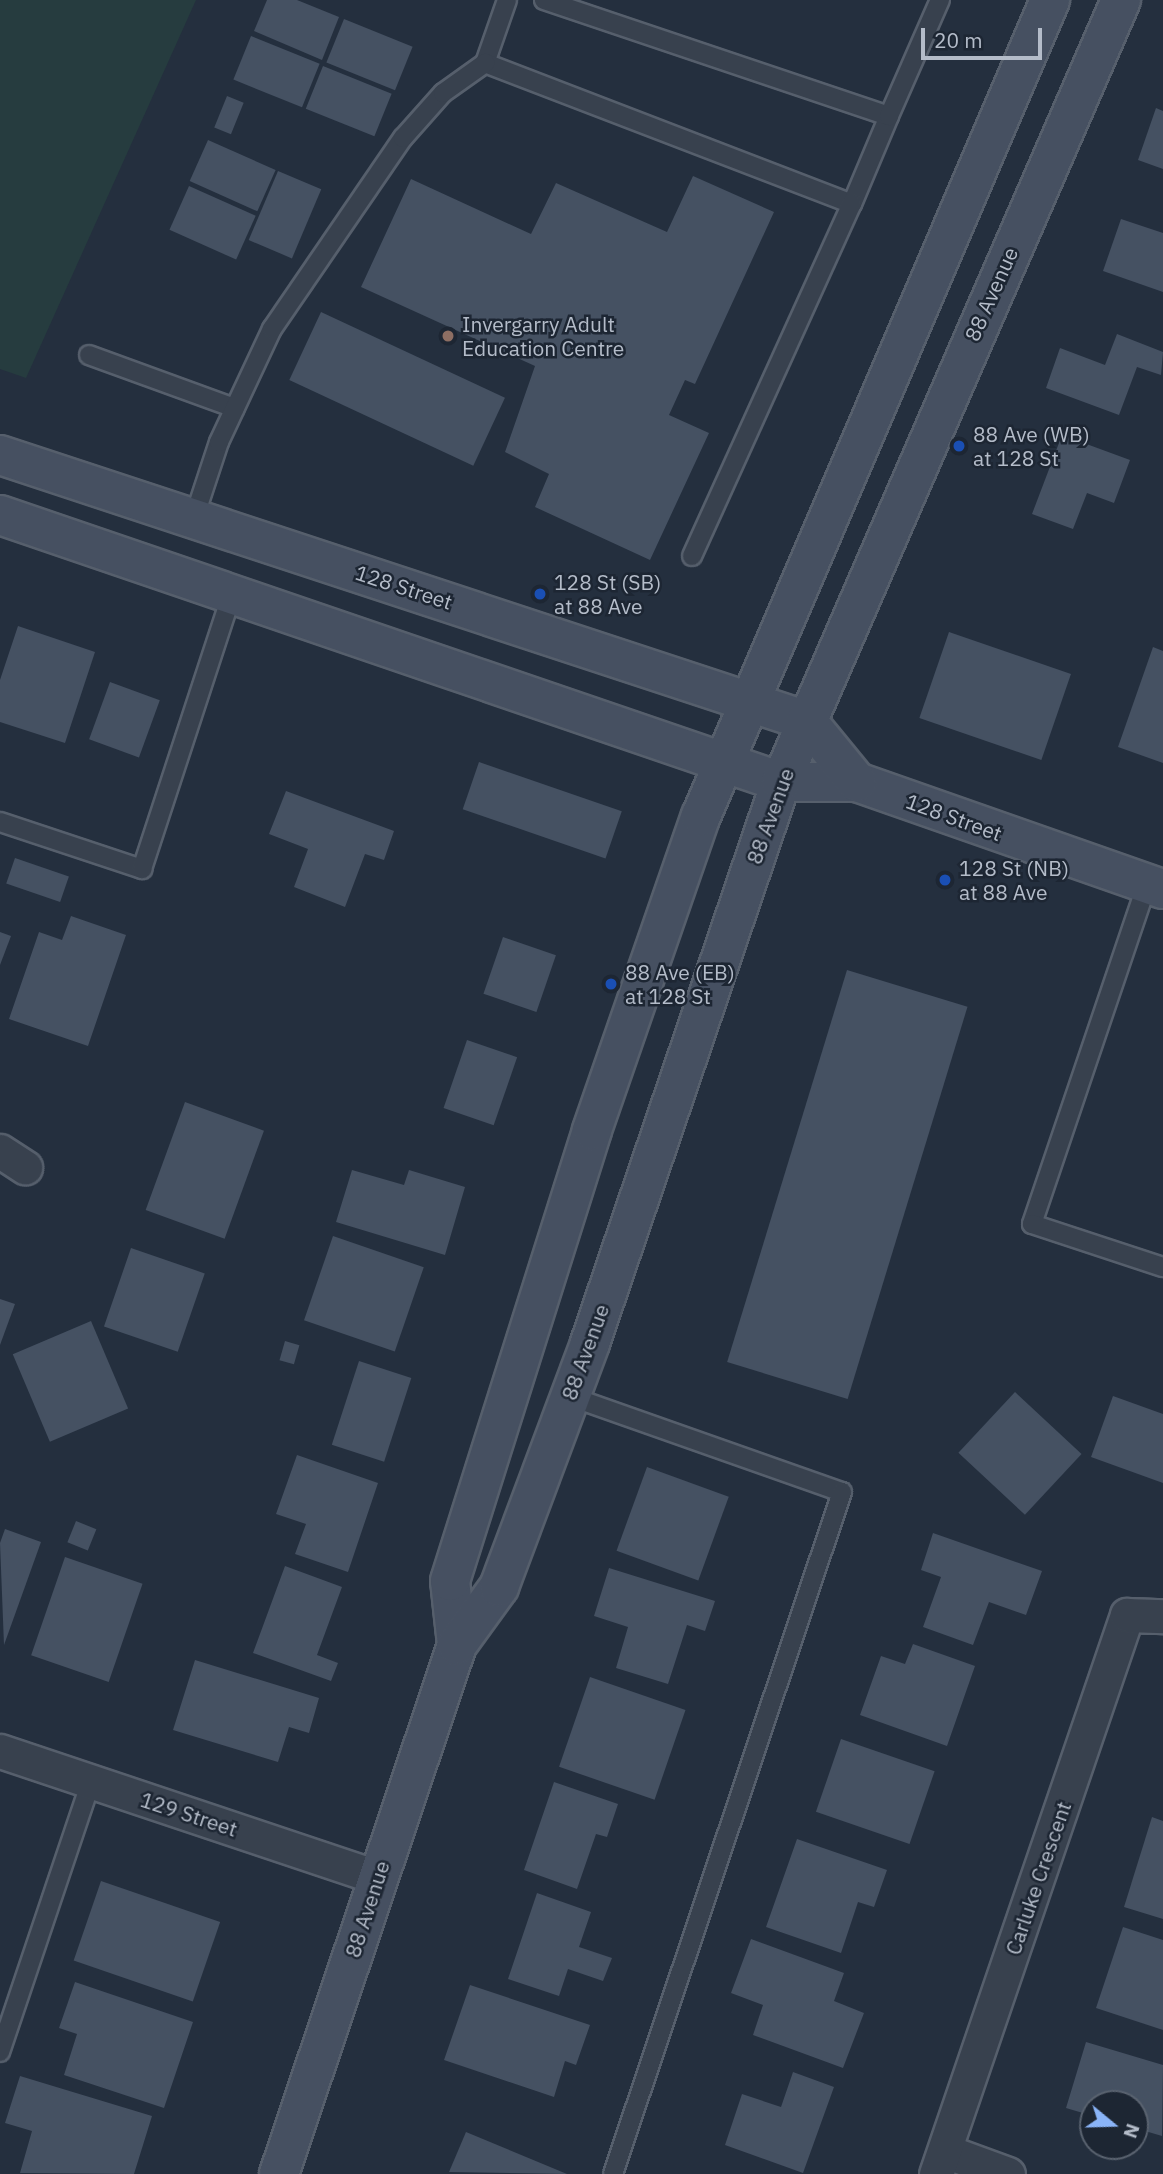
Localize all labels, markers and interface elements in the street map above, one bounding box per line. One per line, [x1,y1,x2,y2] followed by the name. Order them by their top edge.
[925,14,1046,58] scale bar
[934,26,983,54] text: 20 m
[959,243,1023,345] street label: 88 Avenue
[462,311,624,361] place label: Invergarry Adult Education Centre
[440,328,456,344] marker: Invergarry Adult Education Centre
[973,421,1090,471] place label: 88 Ave (WB) at 128 St
[951,438,967,454] marker: 88 Ave (WB) at 128 St
[352,560,456,614] street label: 128 Street
[554,569,661,619] place label: 128 St (SB) at 88 Ave
[532,586,548,602] marker: 128 St (SB) at 88 Ave
[741,765,799,867] street label: 88 Avenue
[903,788,1005,846] street label: 128 Street
[959,855,1069,905] place label: 128 St (NB) at 88 Ave
[937,872,953,888] marker: 128 St (NB) at 88 Ave
[625,959,735,1009] place label: 88 Ave (EB) at 128 St
[603,976,619,992] marker: 88 Ave (EB) at 128 St
[556,1301,614,1403] street label: 88 Avenue
[137,1787,241,1841] street label: 129 Street
[1000,1798,1076,1958] street label: Carluke Crescent
[340,1857,394,1961] street label: 88 Avenue
[1079,2090,1149,2160] north arrow
[1118,2121,1146,2142] text: N

